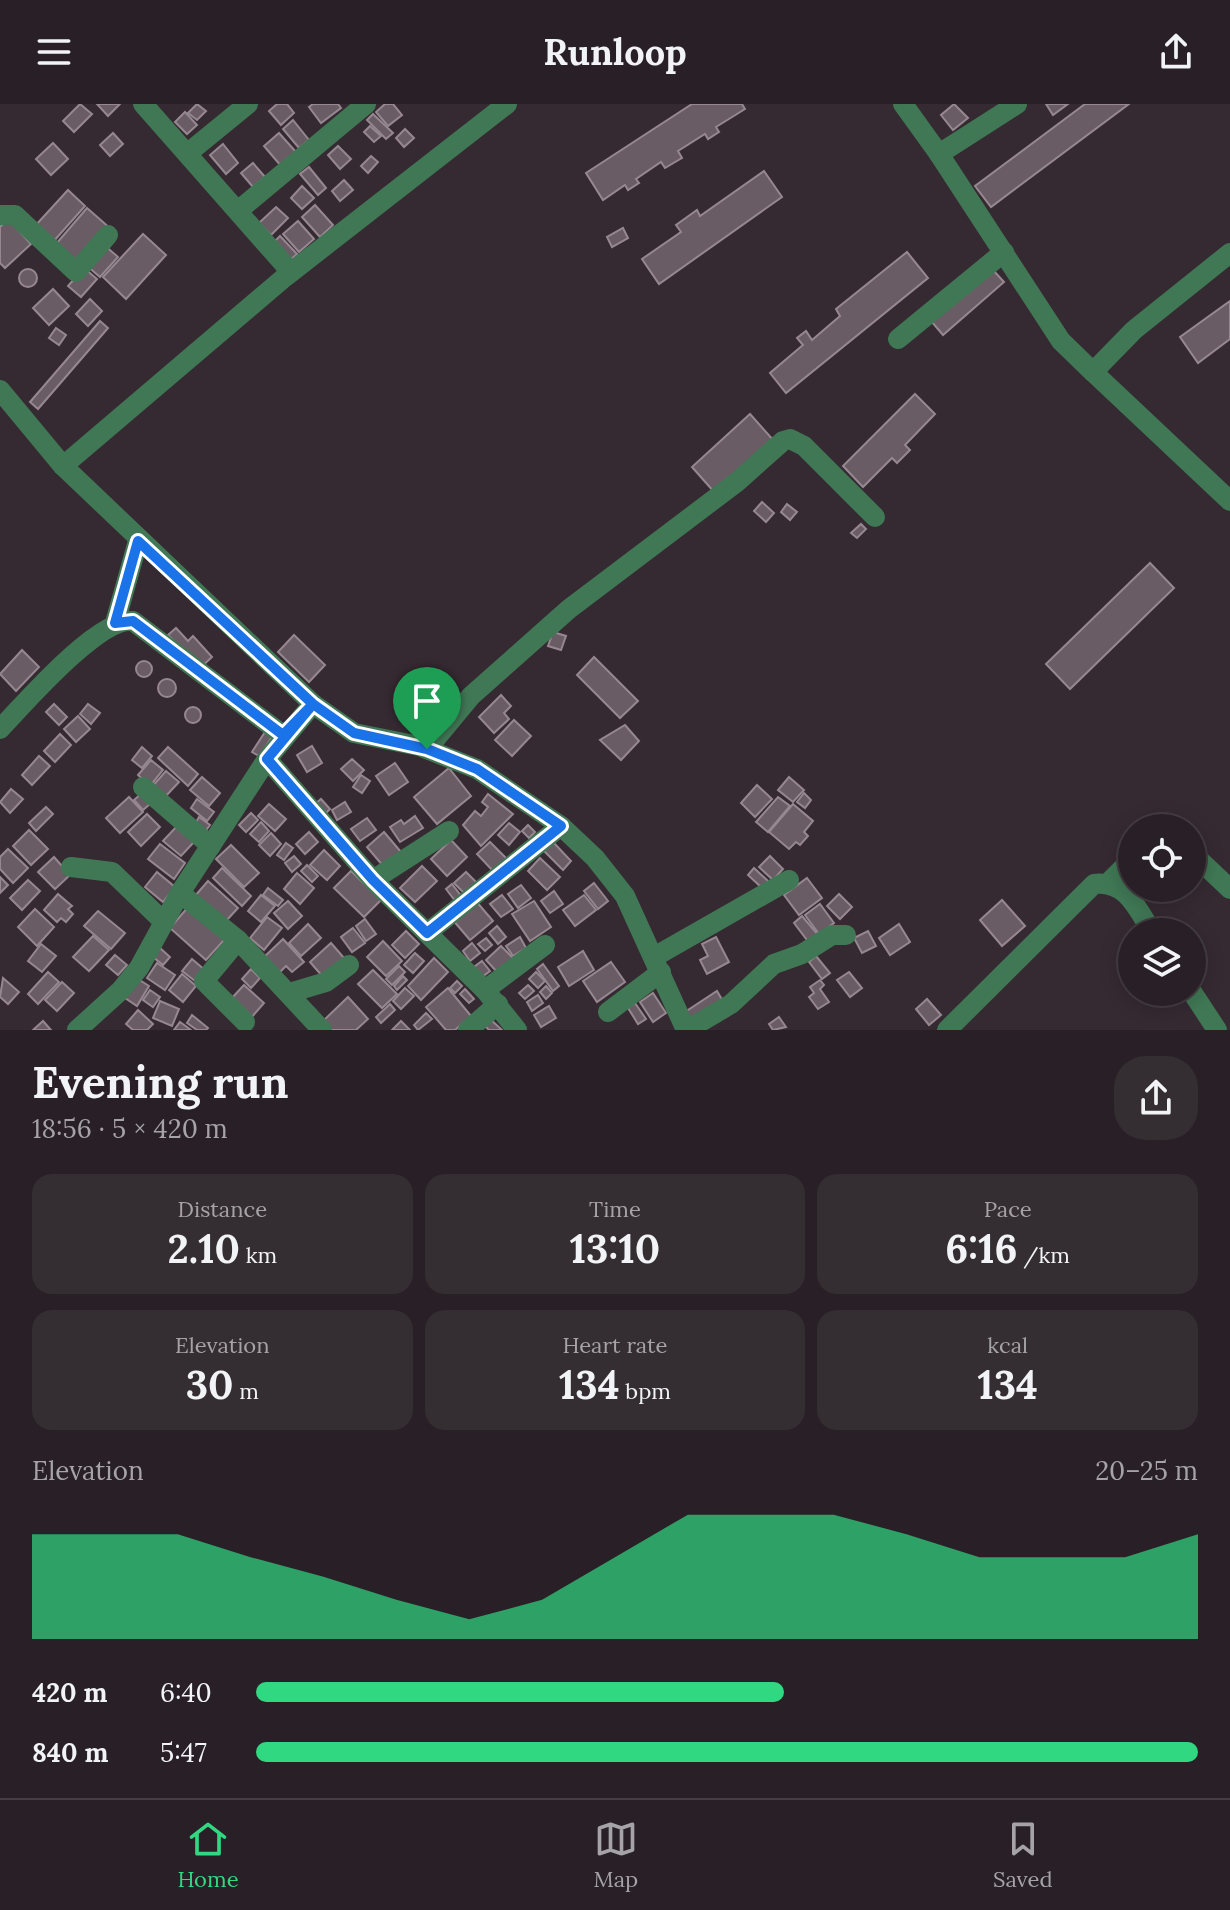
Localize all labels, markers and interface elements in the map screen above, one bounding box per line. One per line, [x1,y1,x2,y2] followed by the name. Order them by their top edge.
[543,29,687,75] text: Runloop
[32,30,76,74] icon: menu
[1154,30,1198,74] icon: share
[393,667,461,749] pin
[405,679,449,723] icon: arrive
[1118,814,1206,1006] map controls
[1118,814,1206,902] button: locate
[1118,918,1206,1006] button: layers
[32,1054,289,1110] text: Evening run
[1114,1056,1198,1140] button: share
[32,1112,228,1145] text: 18:56 · 5 × 420 m
[178,1195,267,1223] text: Distance
[589,1195,641,1223] text: Time
[984,1195,1032,1223] text: Pace
[168,1223,240,1274] text: 2.10
[570,1223,660,1274] text: 13:10
[945,1223,1018,1274] text: 6:16
[240,1241,277,1269] text: km
[1018,1241,1070,1269] text: /km
[175,1331,270,1359] text: Elevation
[563,1331,667,1359] text: Heart rate
[987,1331,1028,1359] text: kcal
[186,1359,234,1410] text: 30
[559,1359,620,1410] text: 134
[977,1359,1038,1410] text: 134
[234,1377,259,1405] text: m
[620,1377,671,1405] text: bpm
[32,1454,144,1487] text: Elevation
[1095,1454,1198,1487] text: 20–25 m
[32,1676,107,1709] text: 420 m
[160,1676,212,1709] text: 6:40
[32,1736,108,1769] text: 840 m
[160,1736,207,1769] text: 5:47
[177,1817,239,1893] tab: Home
[593,1817,638,1893] tab: Map
[993,1817,1053,1893] tab: Saved

